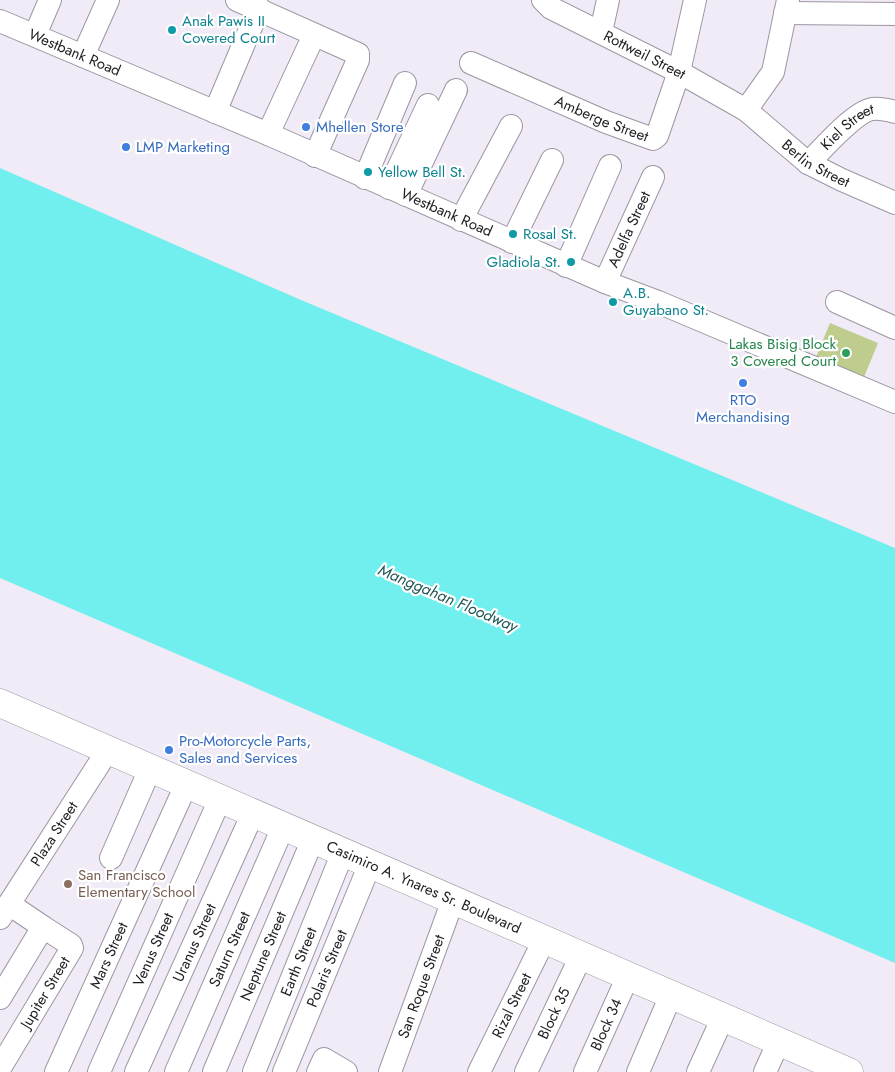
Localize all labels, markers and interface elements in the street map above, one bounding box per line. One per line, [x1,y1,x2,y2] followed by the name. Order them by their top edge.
[182,10,276,49] place label: Anak Pawis II Covered Court
[25,23,124,82] street label: Westbank Road
[166,24,178,36] marker: Anak Pawis II Covered Court
[600,25,690,85] street label: Rottweil Street
[551,90,652,148] street label: Amberge Street
[815,98,876,155] street label: Kiel Street
[316,116,404,138] place label: Mhellen Store
[300,121,312,133] marker: Mhellen Store
[777,134,854,193] street label: Berlin Street
[136,136,230,158] place label: LMP Marketing
[120,141,132,153] marker: LMP Marketing
[378,161,466,183] place label: Yellow Bell St.
[362,166,374,178] marker: Yellow Bell St.
[397,183,496,242] street label: Westbank Road
[602,187,656,271] street label: Adelfa Street
[523,223,577,245] place label: Rosal St.
[507,228,519,240] marker: Rosal St.
[487,251,561,273] place label: Gladiola St.
[565,256,577,268] marker: Gladiola St.
[623,282,709,321] place label: A.B. Guyabano St.
[607,296,619,308] marker: A.B. Guyabano St.
[729,333,836,372] place label: Lakas Bisig Block 3 Covered Court
[840,347,852,359] marker: Lakas Bisig Block 3 Covered Court
[737,377,749,389] marker: RTO Merchandising
[696,389,790,428] place label: RTO Merchandising
[375,558,522,638] water label: Manggahan Floodway
[179,730,311,769] place label: Pro-Motorcycle Parts, Sales and Services
[163,744,175,756] marker: Pro-Motorcycle Parts, Sales and Services
[25,797,83,871] street label: Plaza Street
[323,835,524,939] street label: Casimiro A. Ynares Sr. Boulevard
[78,864,195,903] place label: San Francisco Elementary School
[62,878,74,890] marker: San Francisco Elementary School
[167,899,222,985] street label: Uranus Street
[234,907,292,1004] street label: Neptune Street
[203,908,256,990] street label: Saturn Street
[127,909,179,990] street label: Venus Street
[84,918,134,992] street label: Mars Street
[275,924,323,999] street label: Earth Street
[301,926,353,1011] street label: Polaris Street
[392,931,451,1042] street label: San Roque Street
[14,952,76,1035] street label: Jupiter Street
[486,969,537,1042] street label: Rizal Street
[532,984,576,1043] street label: Block 35
[585,995,628,1054] street label: Block 34

